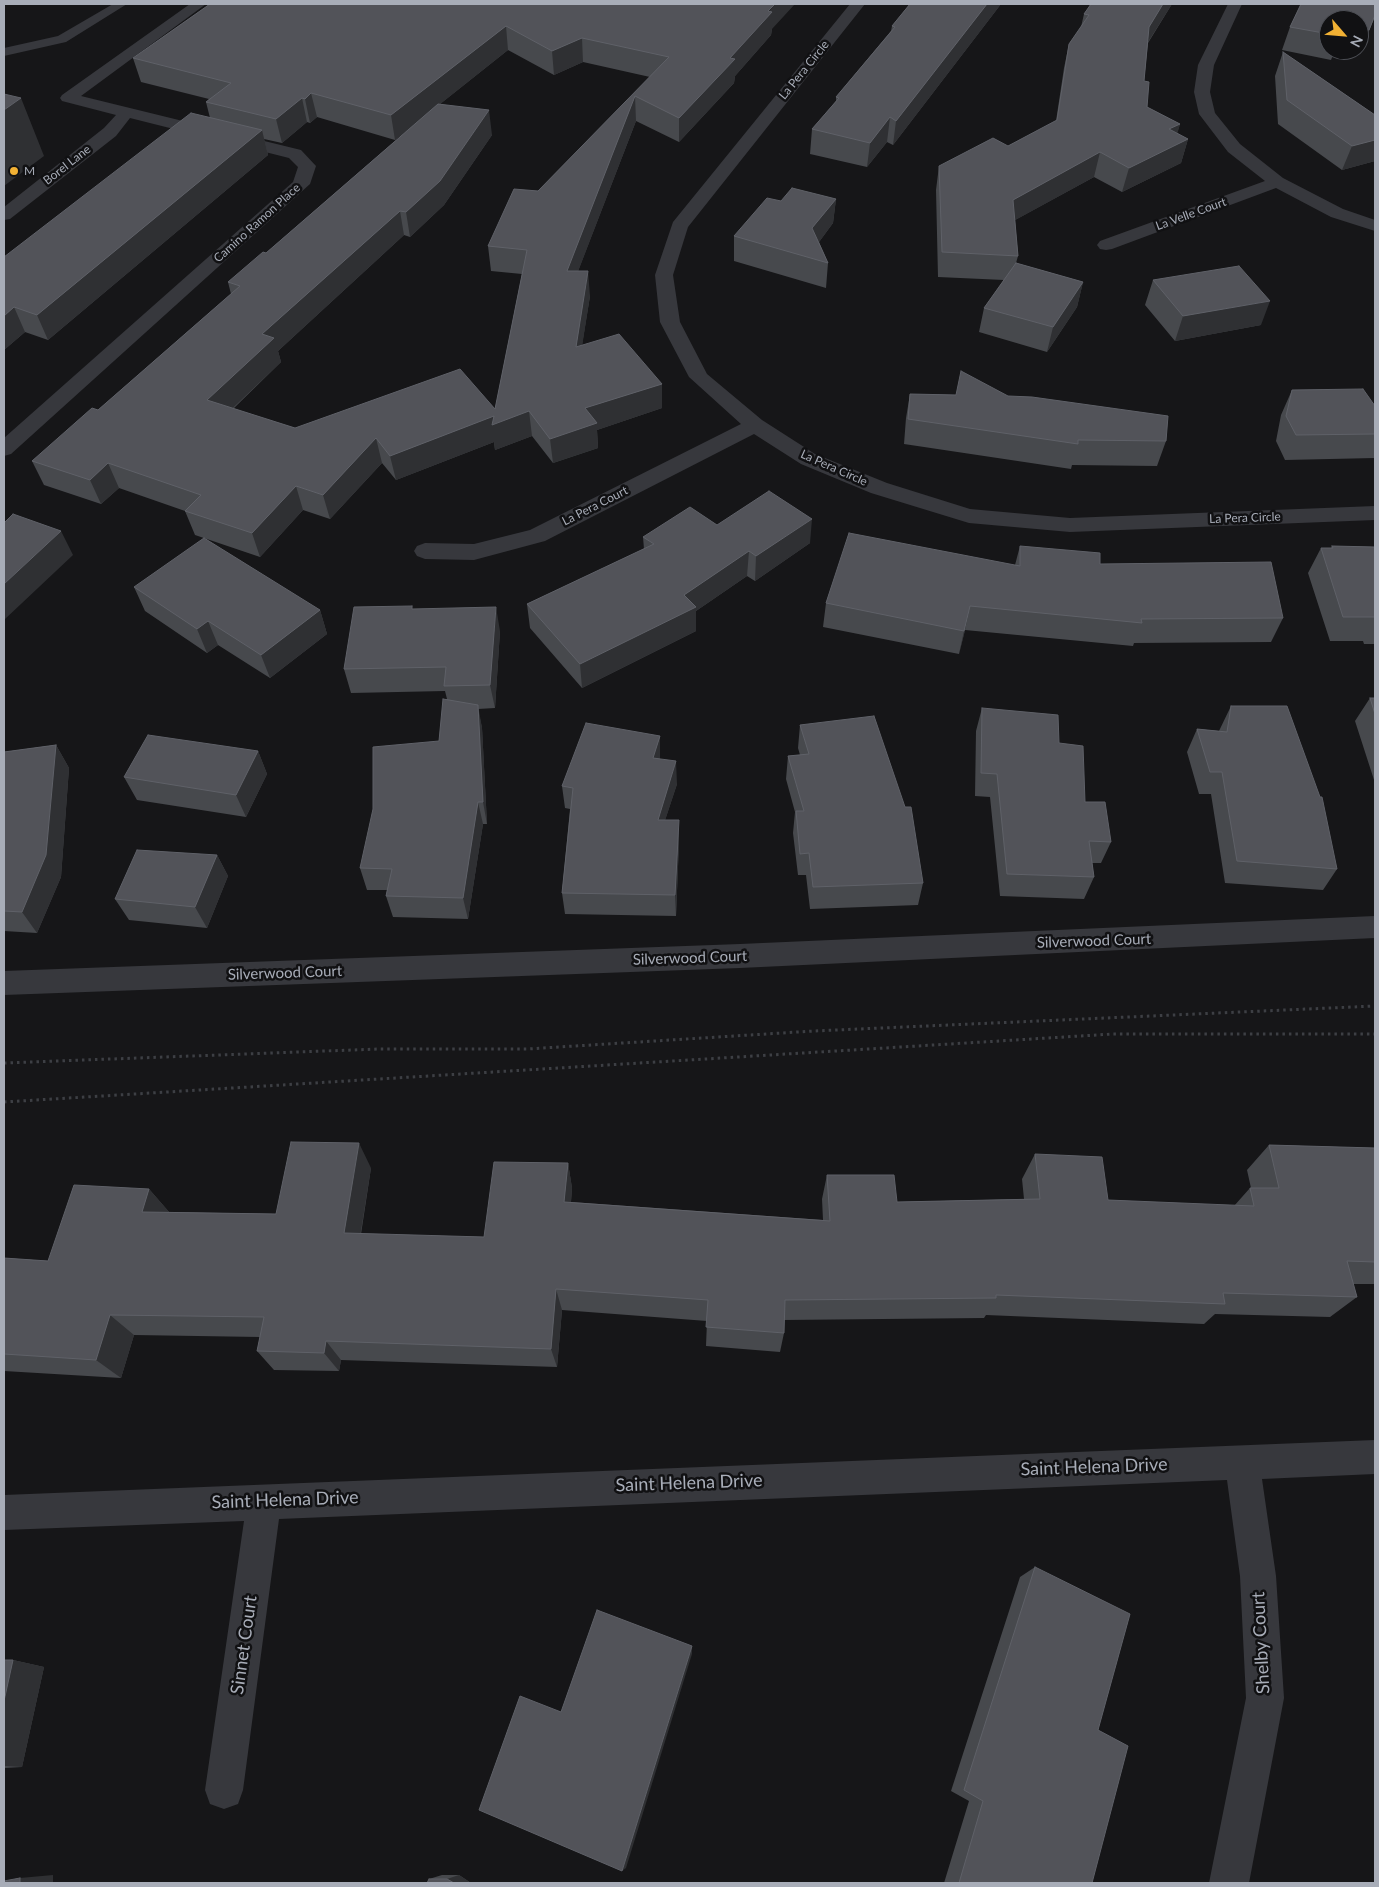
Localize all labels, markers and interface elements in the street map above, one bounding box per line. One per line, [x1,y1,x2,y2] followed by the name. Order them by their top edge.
[1319,10,1369,60] north arrow
[1347,33,1367,50] text: N
[776,38,832,102] street label: La Pera Circle
[41,142,93,188] street label: Borel Lane
[24,164,35,178] place label: M
[8,165,20,177] marker: M
[211,180,303,266] street label: Camino Ramon Place
[1154,195,1228,233] street label: La Velle Court
[798,447,870,489] street label: La Pera Circle
[560,483,630,529] street label: La Pera Court
[1209,510,1281,526] street label: La Pera Circle
[1036,930,1152,952] street label: Silverwood Court
[632,947,748,969] street label: Silverwood Court
[227,962,343,984] street label: Silverwood Court
[1020,1454,1168,1480] street label: Saint Helena Drive
[615,1470,763,1496] street label: Saint Helena Drive
[211,1487,359,1513] street label: Saint Helena Drive
[1248,1591,1274,1695] street label: Shelby Court
[226,1594,262,1696] street label: Sinnet Court

